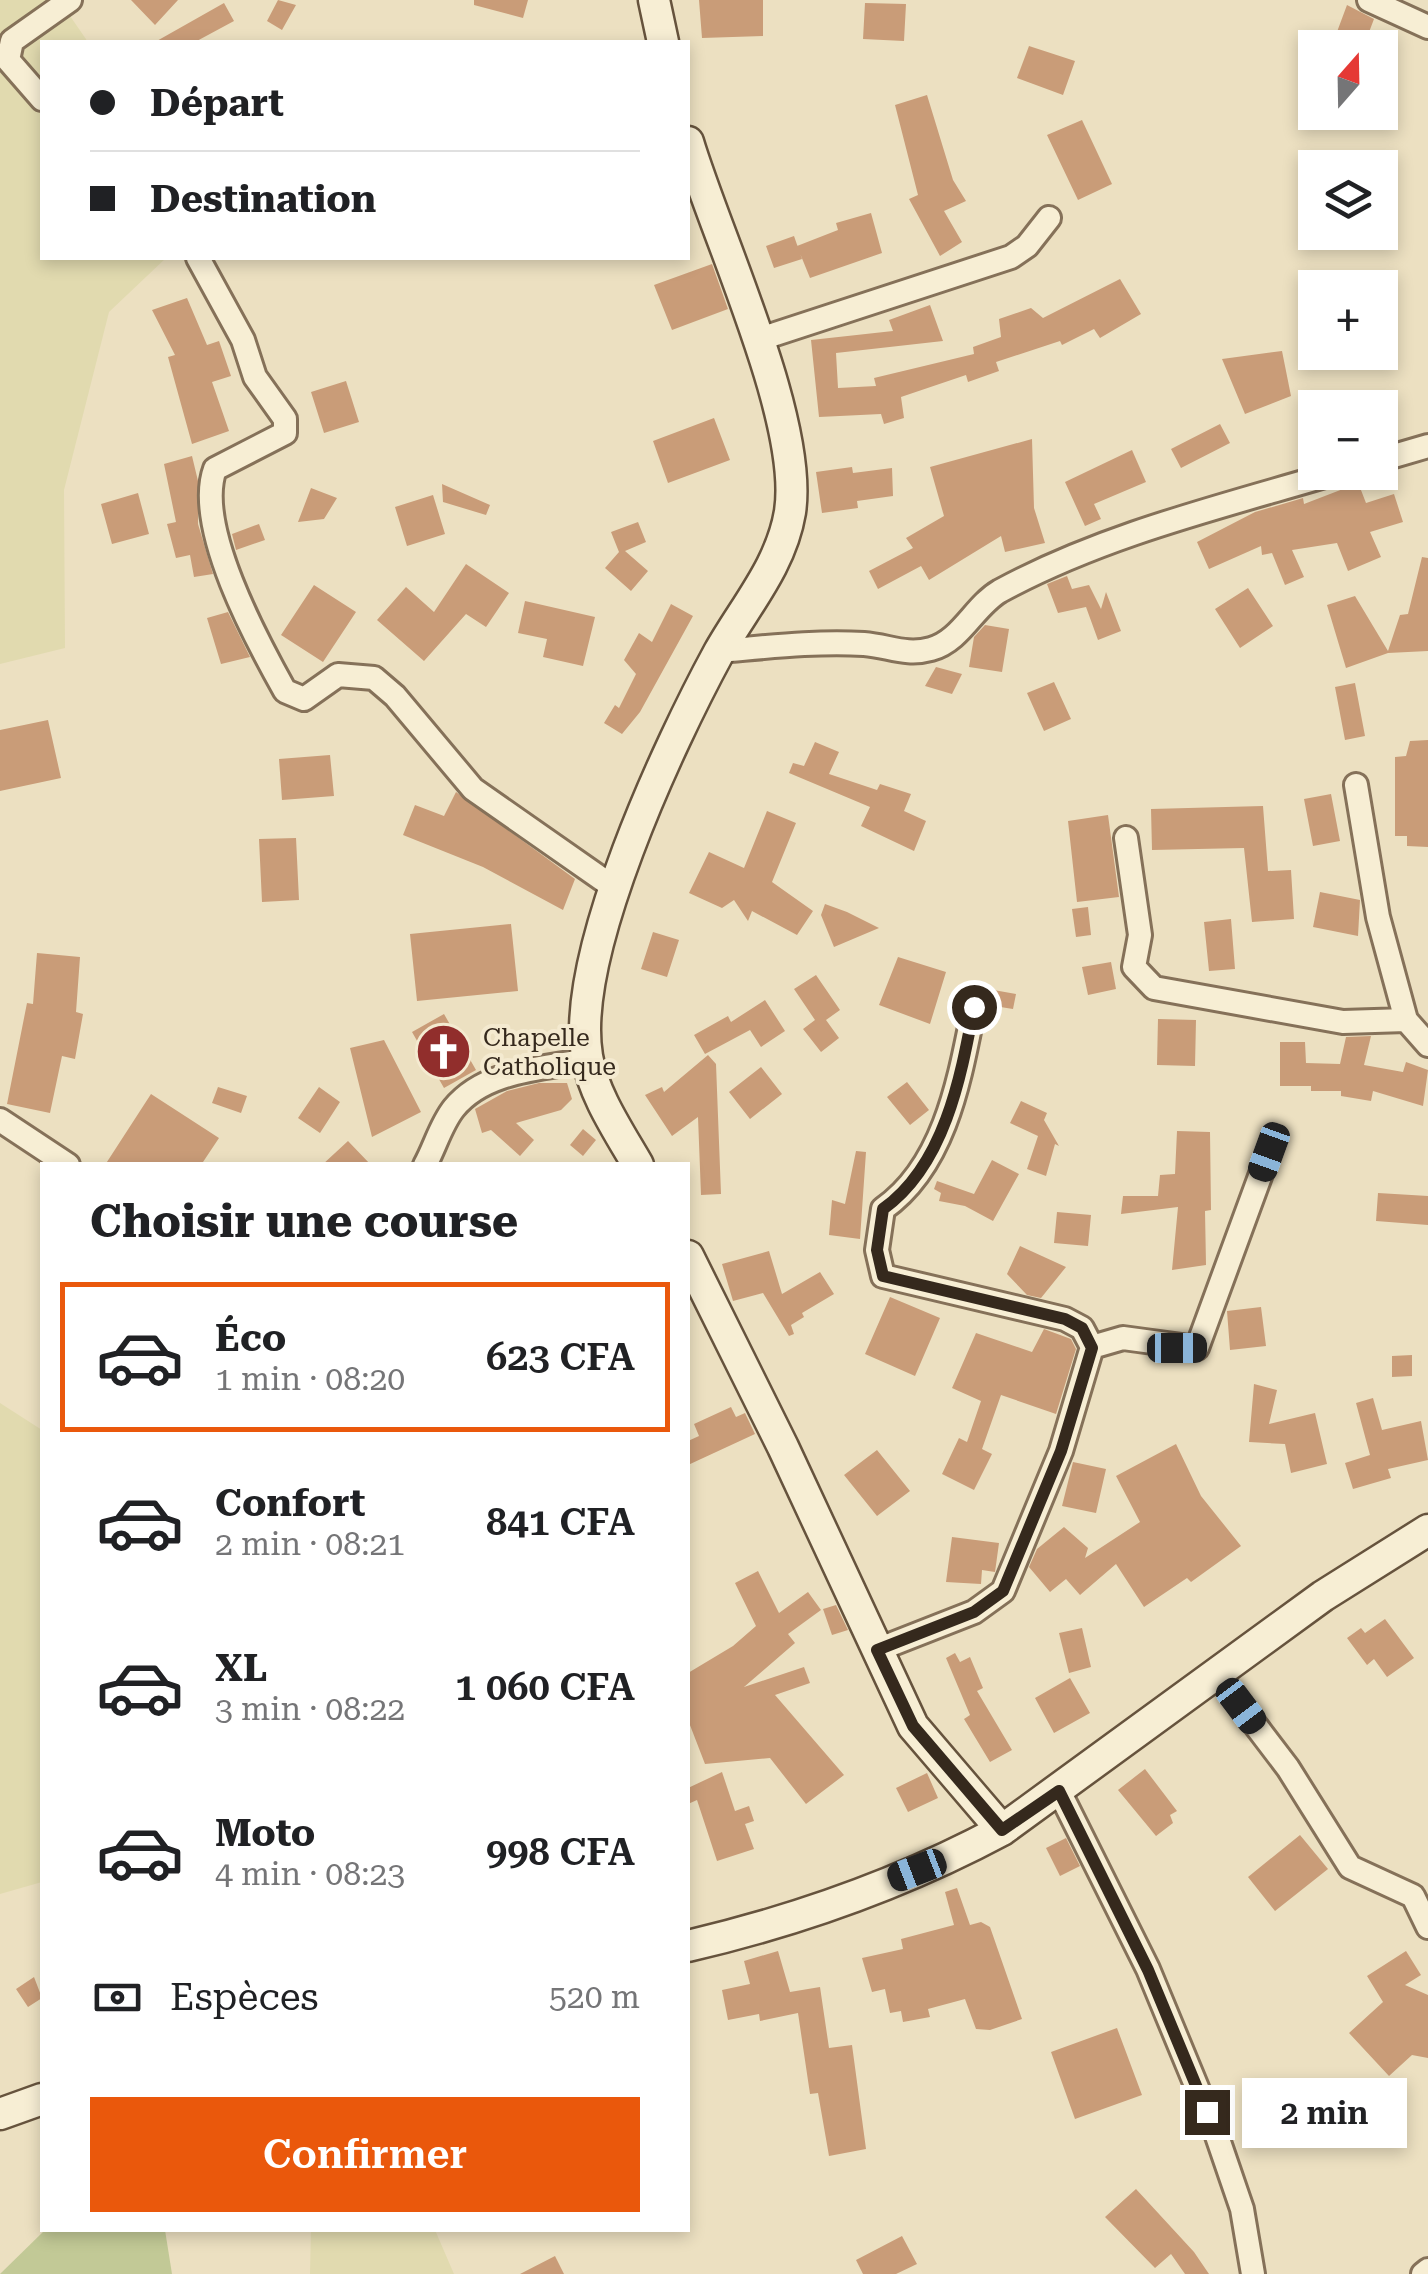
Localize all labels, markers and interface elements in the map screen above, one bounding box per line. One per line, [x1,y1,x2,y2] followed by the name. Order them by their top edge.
[1298,30,1398,130] north arrow
[1298,30,1398,490] map controls
[150,81,284,125] text: Départ
[1298,150,1398,250] button: layers
[150,177,376,221] text: Destination
[1298,270,1398,370] button: +
[1298,390,1398,490] button: −
[952,985,997,1030] route start
[414,1021,474,1081] church icon: Chapelle Catholique
[483,1023,616,1081] place label: Chapelle Catholique
[1245,1119,1293,1185] car
[90,1195,518,1248] text: Choisir une course
[95,1312,185,1402] icon: car
[215,1316,286,1360] text: Éco
[1147,1333,1207,1363] car
[486,1335,635,1379] text: 623 CFA
[215,1360,405,1398] text: 1 min · 08:20
[95,1477,185,1567] icon: car
[215,1481,365,1525] text: Confort
[486,1500,635,1544] text: 841 CFA
[215,1525,405,1563] text: 2 min · 08:21
[95,1642,185,1732] icon: car
[215,1646,267,1690] text: XL
[455,1665,635,1709] text: 1 060 CFA
[1211,1673,1271,1739] car
[215,1690,405,1728] text: 3 min · 08:22
[95,1807,185,1897] icon: car
[215,1811,315,1855] text: Moto
[486,1830,635,1874] text: 998 CFA
[884,1845,950,1895] car
[215,1855,405,1893] text: 4 min · 08:23
[90,1970,145,2025] icon: cash
[170,1975,319,2019] text: Espèces
[549,1978,640,2016] text: 520 m
[1242,2077,1407,2147] callout: 2 min
[1185,2090,1230,2135] route end
[1280,2094,1369,2132] text: 2 min
[90,2097,640,2212] button: Confirmer

